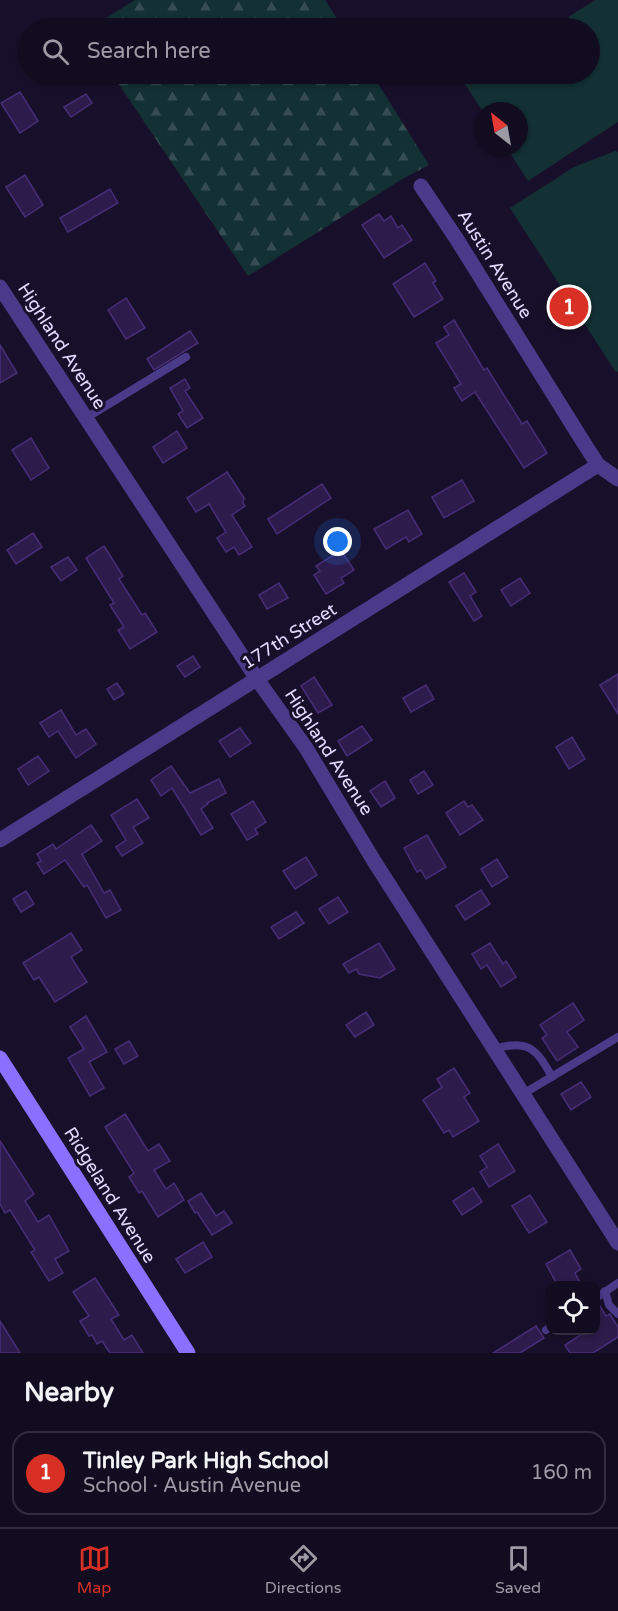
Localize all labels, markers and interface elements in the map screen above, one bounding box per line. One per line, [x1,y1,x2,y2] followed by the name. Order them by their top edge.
[18,18,600,84] search box
[39,35,72,68] icon: search
[87,38,211,64] text: Search here
[474,102,528,156] north arrow
[453,206,537,322] street label: Austin Avenue
[13,279,111,413] street label: Highland Avenue
[550,284,588,330] pin: 1
[323,527,352,556] your location
[237,598,341,674] street label: 177th Street
[280,685,378,819] street label: Highland Avenue
[59,1123,161,1267] street label: Ridgeland Avenue
[546,1281,600,1335] map controls
[546,1281,600,1335] button: locate
[24,1377,114,1408] text: Nearby
[83,1448,329,1474] text: Tinley Park High School
[39,1461,52,1485] text: 1
[531,1461,592,1485] text: 160 m
[83,1474,301,1498] text: School · Austin Avenue
[77,1542,111,1598] tab: Map
[265,1542,341,1598] tab: Directions
[495,1542,541,1598] tab: Saved

